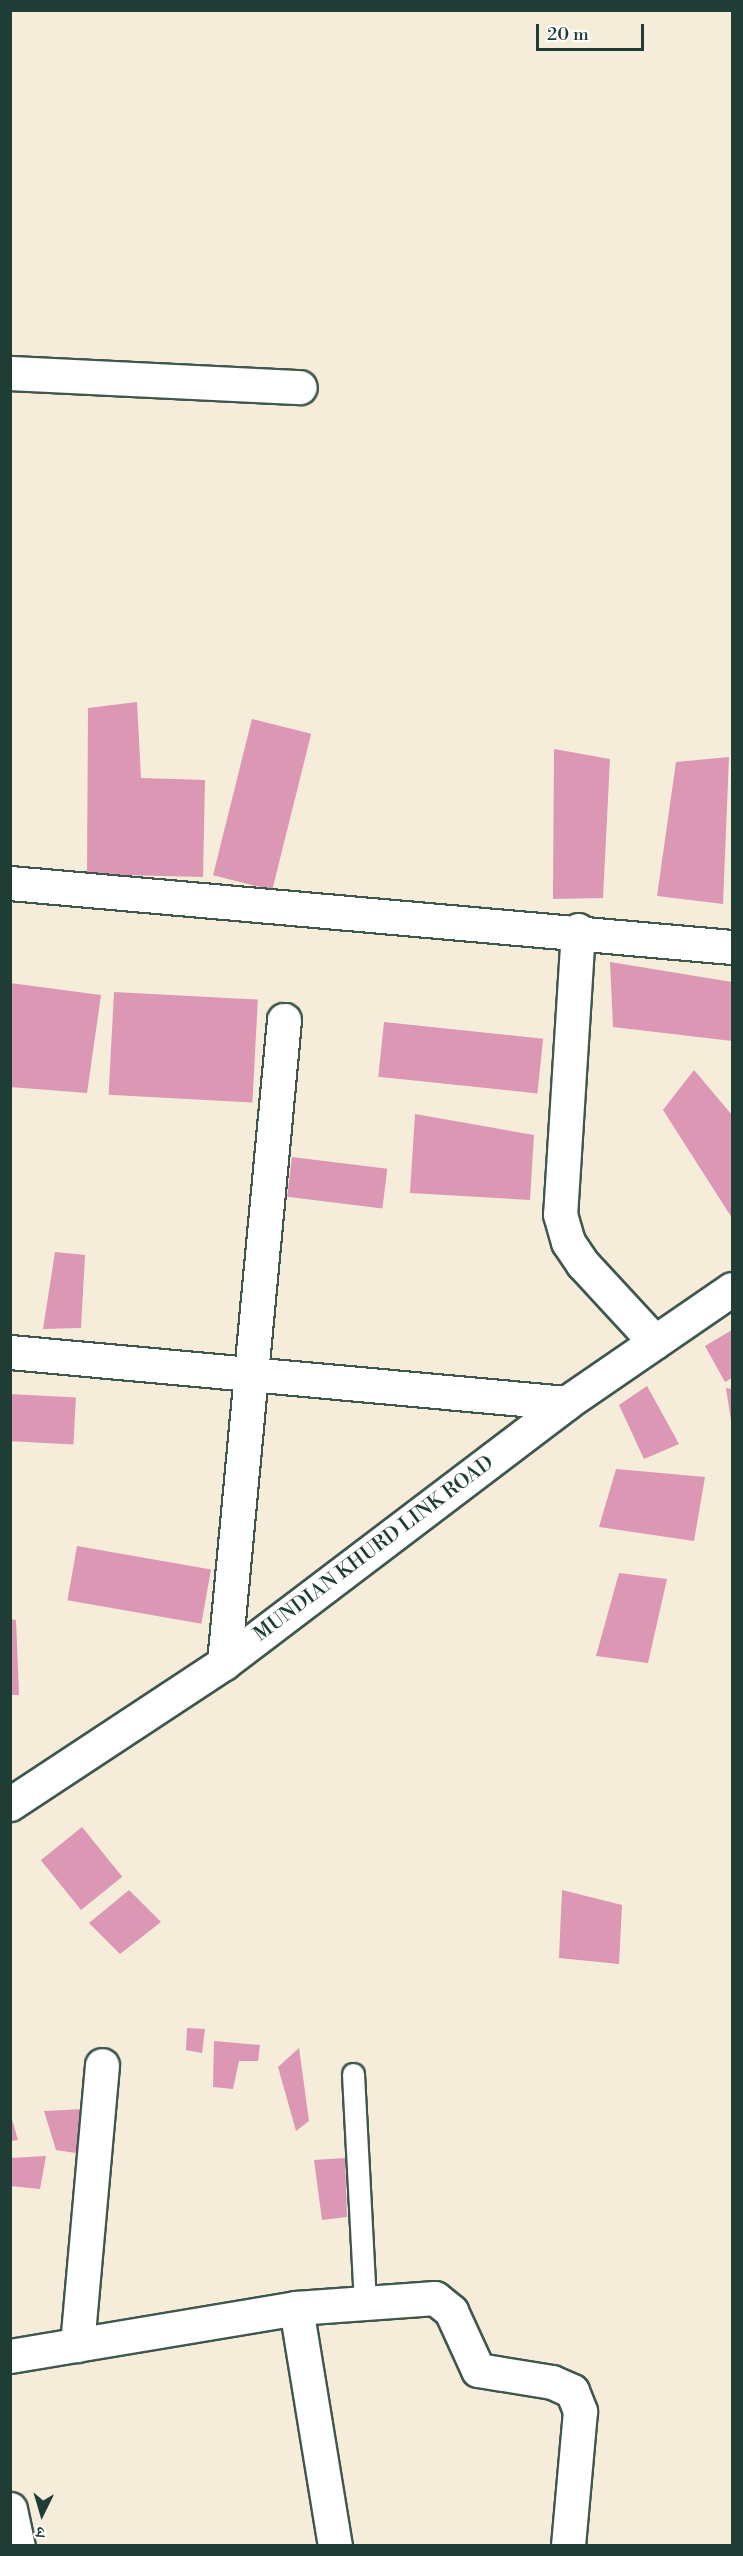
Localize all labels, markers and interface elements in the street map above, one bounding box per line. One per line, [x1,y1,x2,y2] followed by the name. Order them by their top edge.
[539,12,647,50] scale bar
[547,23,589,46] text: 20 m
[249,1451,499,1647] street label: MUNDIAN KHURD LINK ROAD
[12,2484,72,2544] north arrow
[35,2522,45,2542] text: उ

